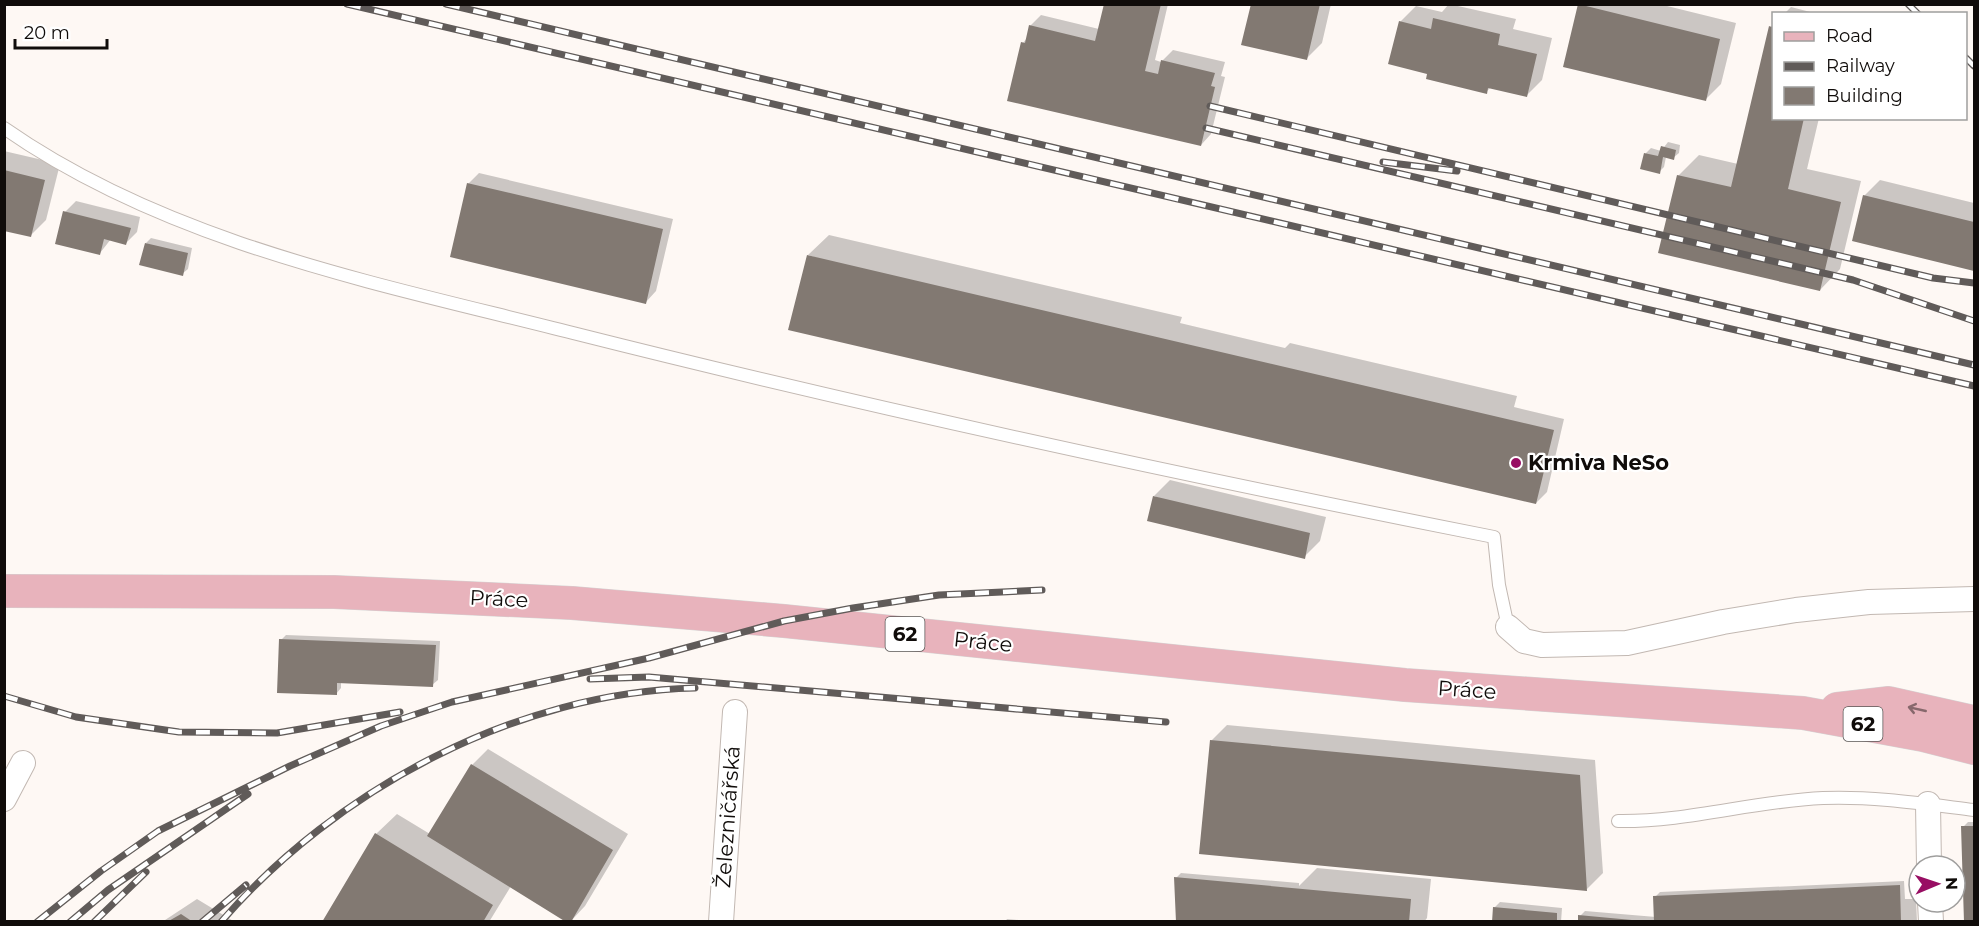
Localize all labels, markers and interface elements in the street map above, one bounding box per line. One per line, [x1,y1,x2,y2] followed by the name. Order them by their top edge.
[15,12,106,50] scale bar
[1772,12,1967,120] legend
[24,22,70,44] text: 20 m
[1826,25,1873,47] text: Road
[1826,55,1895,77] text: Railway
[1826,85,1903,107] text: Building
[1528,450,1669,475] place label: Krmiva NeSo
[1509,456,1523,470] marker: Krmiva NeSo
[469,584,529,613] street label: Práce
[886,617,924,651] road number: 62
[952,626,1014,657] street label: Práce
[1437,675,1497,704] street label: Práce
[1908,703,1927,715] one-way arrow
[1844,707,1882,741] road number: 62
[710,745,745,889] street label: Železničářská
[1907,854,1967,914] north arrow
[1942,877,1961,890] text: N

